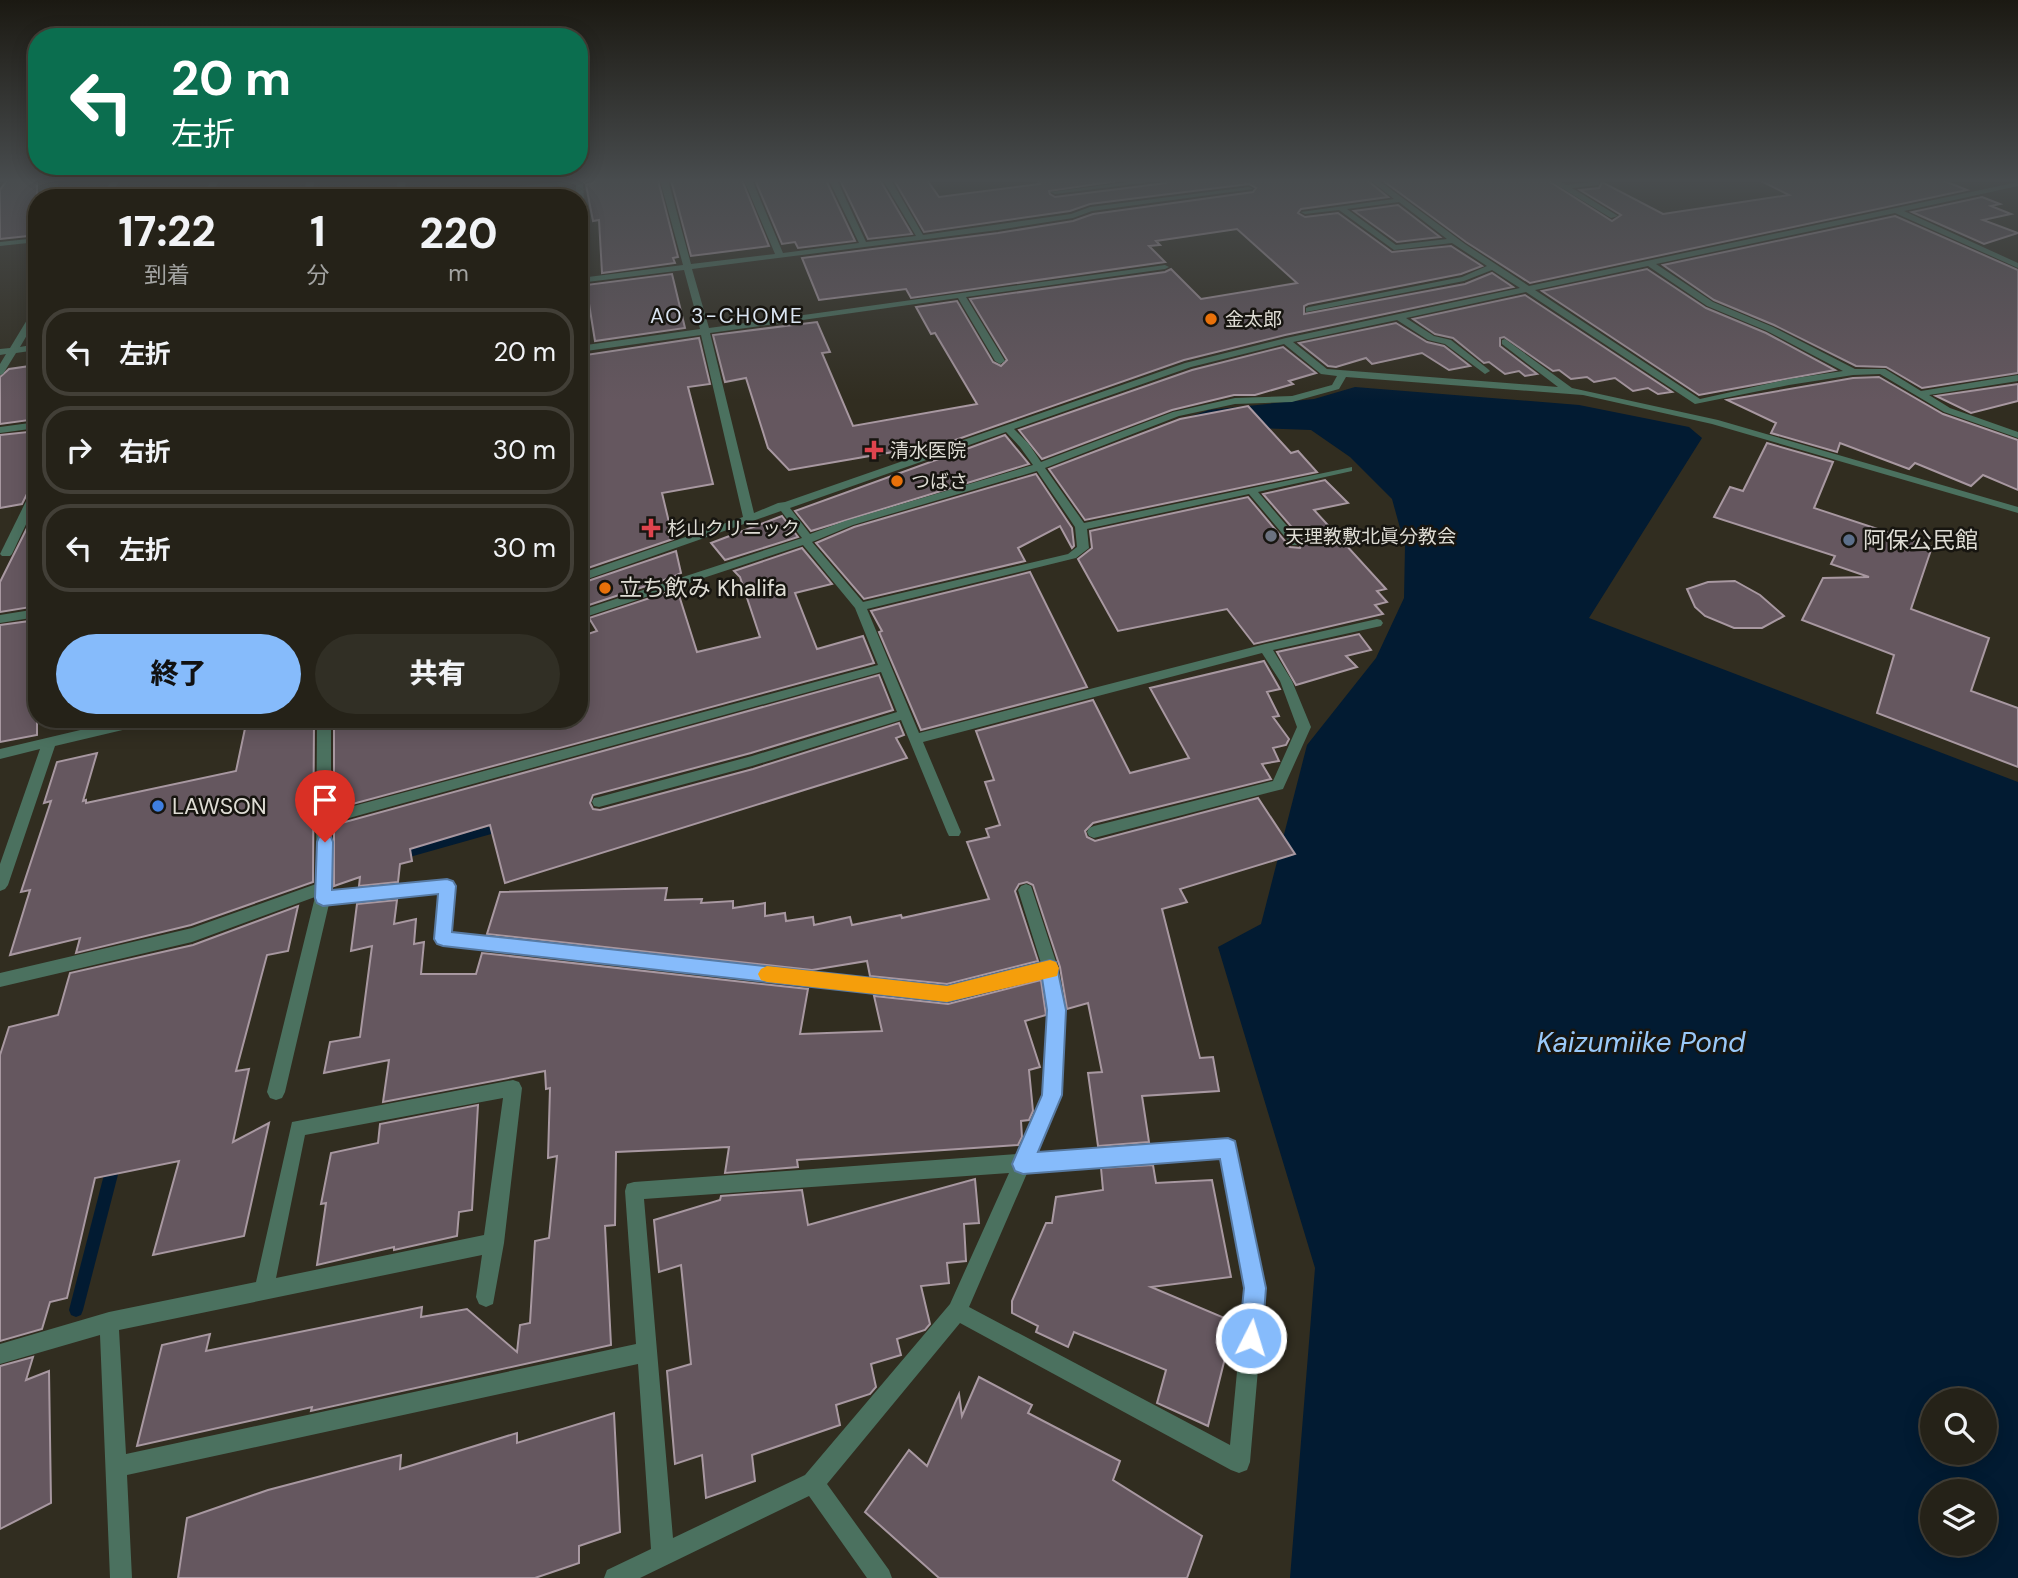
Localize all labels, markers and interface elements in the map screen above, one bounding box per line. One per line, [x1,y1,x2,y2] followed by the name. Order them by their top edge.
[171,46,291,110] text: 20 m
[56,56,147,147] icon: left
[171,113,235,155] text: 左折
[118,204,216,259] text: 17:22
[310,204,325,259] text: 1
[420,206,498,261] text: 220
[448,258,469,288] text: m
[144,260,190,290] text: 到着
[306,260,329,290] text: 分
[650,302,804,330] district label: AO 3-CHOME
[1225,307,1282,332] place label: 金太郎
[1203,311,1219,327] marker: 金太郎
[60,333,98,371] icon: left
[493,335,556,369] text: 20 m
[119,337,171,371] text: 左折
[60,431,98,469] icon: right
[493,433,556,467] text: 30 m
[119,435,171,469] text: 右折
[890,438,966,463] place label: 清水医院
[864,440,884,460] marker: 清水医院
[911,469,968,494] place label: つばさ
[889,473,905,489] marker: つばさ
[667,516,800,541] place label: 杉山クリニック
[641,518,661,538] marker: 杉山クリニック
[1285,524,1456,549] place label: 天理教敷北眞分教会
[1863,525,1978,555] place label: 阿保公民館
[1263,528,1279,544] marker: 天理教敷北眞分教会
[60,529,98,567] icon: left
[493,531,556,565] text: 30 m
[1841,532,1857,548] marker: 阿保公民館
[119,533,171,567] text: 左折
[619,573,787,603] place label: 立ち飲み Khalifa
[597,580,613,596] marker: 立ち飲み Khalifa
[56,634,301,714] button: 終了
[315,634,560,714] button: 共有
[295,770,355,842] pin
[306,781,344,819] icon: arrive
[172,791,267,821] place label: LAWSON
[150,798,166,814] marker: LAWSON
[1537,1024,1746,1061] water label: Kaizumiike Pond
[1214,1301,1288,1375] position arrow
[1920,1388,1997,1556] map controls
[1920,1388,1997,1465] button: search
[1920,1479,1997,1556] button: layers

